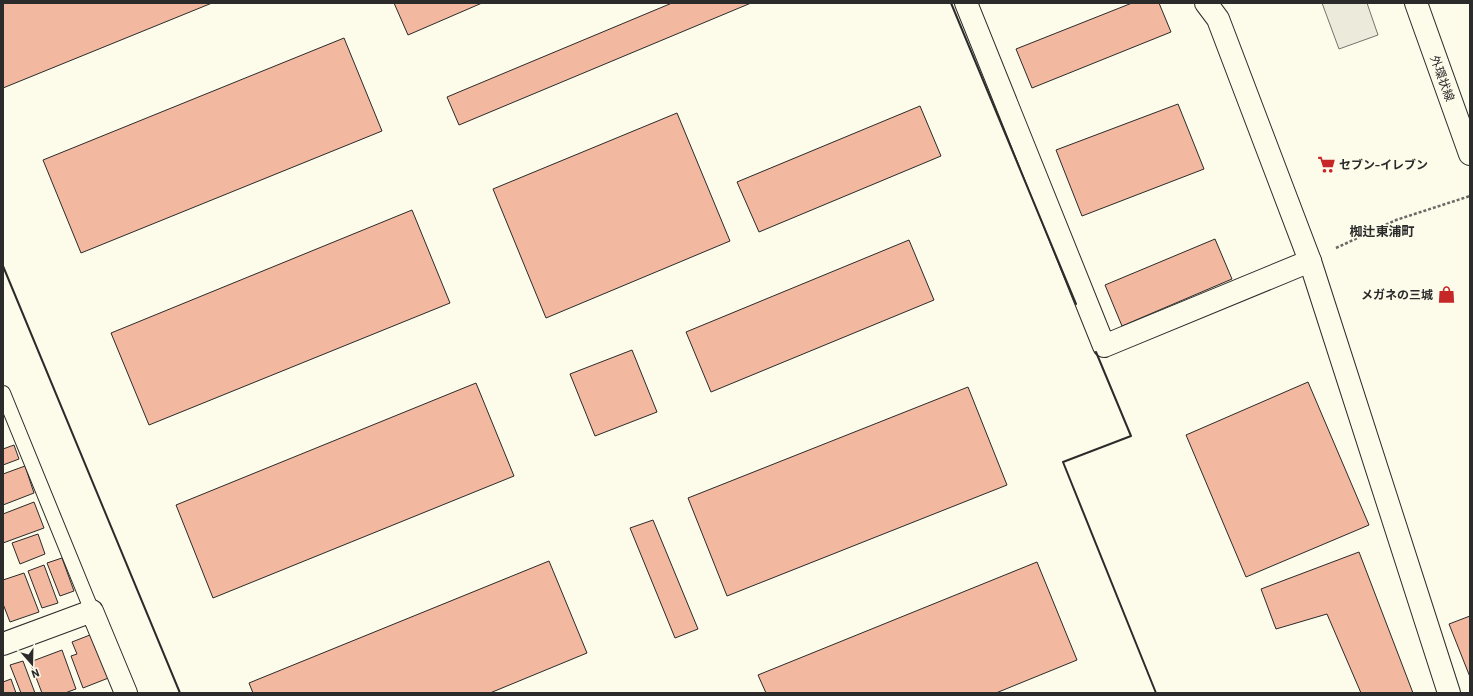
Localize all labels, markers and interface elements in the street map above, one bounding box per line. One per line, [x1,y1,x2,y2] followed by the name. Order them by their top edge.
[1428,53,1458,103] street label: 外環状線
[1316,154,1336,174] supermarket icon: セブン-イレブン
[1339,157,1428,171] place label: セブン-イレブン
[1349,223,1415,239] district label: 椥辻東浦町
[1436,284,1456,304] shop icon: メガネの三城
[1361,287,1433,301] place label: メガネの三城
[12,644,52,684] north arrow
[30,667,41,681] text: N

